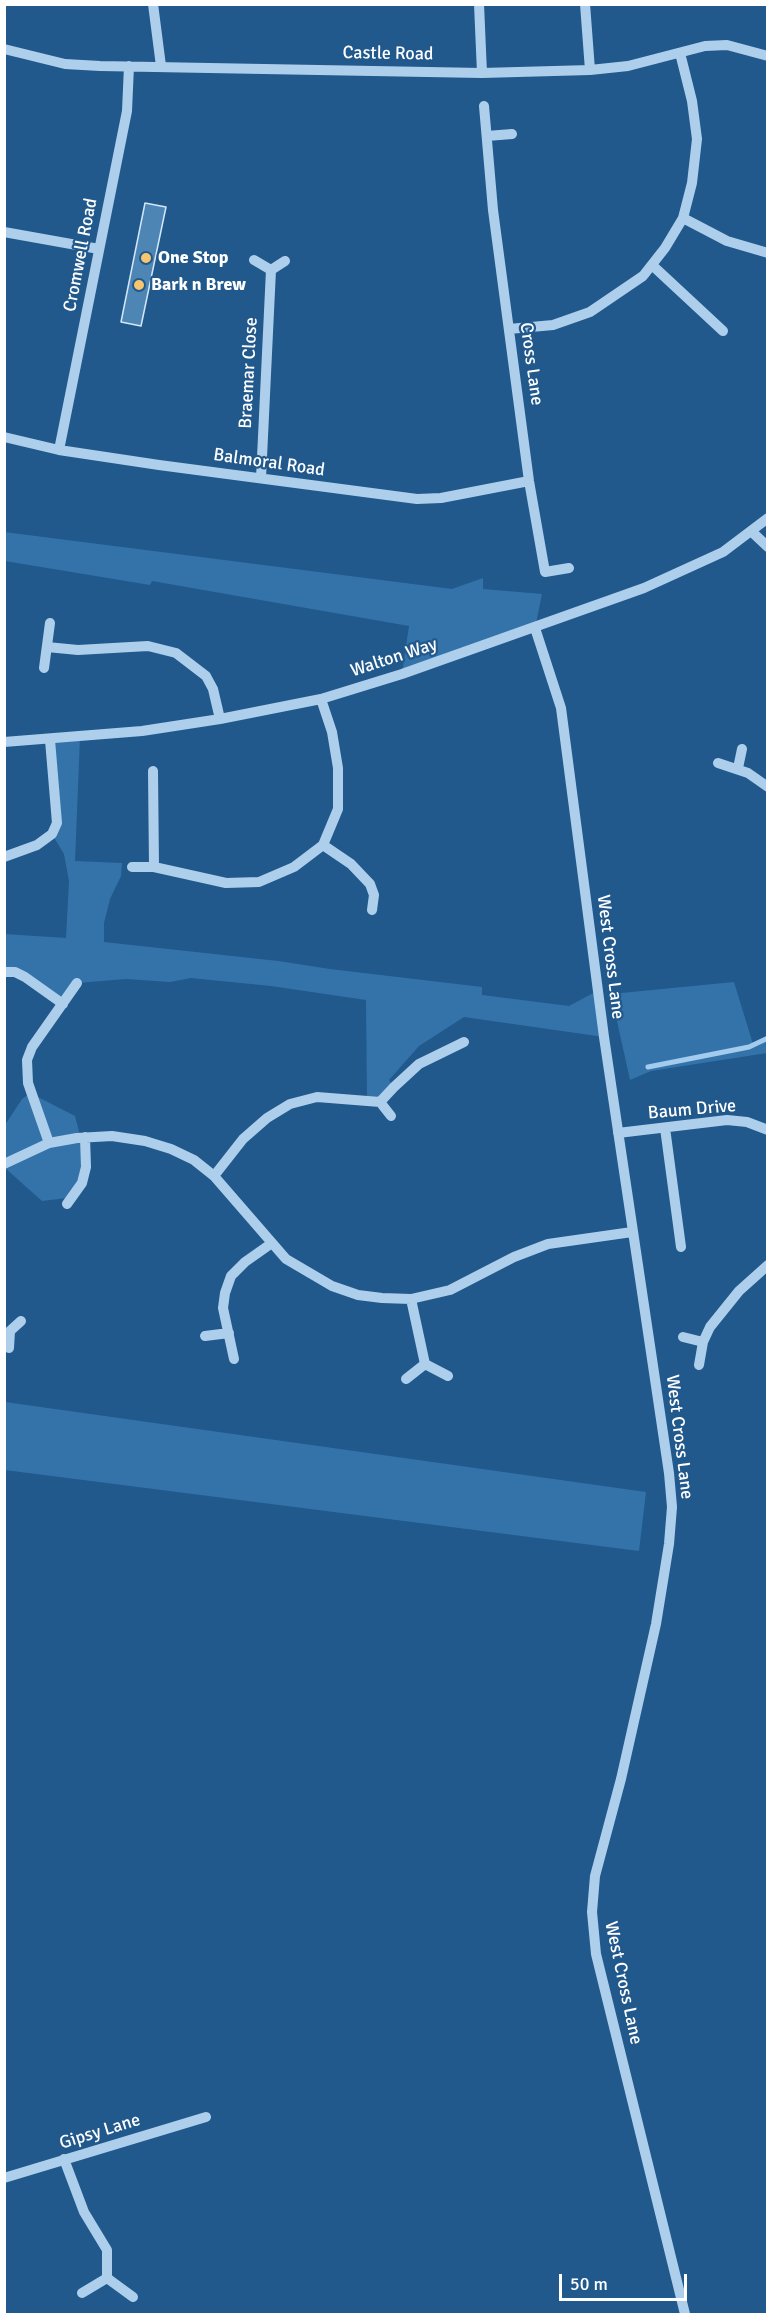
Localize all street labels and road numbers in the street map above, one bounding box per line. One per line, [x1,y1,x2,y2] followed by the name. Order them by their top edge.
[342,42,434,66] street label: Castle Road
[59,196,103,314] street label: Cromwell Road
[235,317,263,429] street label: Braemar Close
[515,321,547,407] street label: Cross Lane
[212,444,326,482] street label: Balmoral Road
[348,634,440,682] street label: Walton Way
[592,894,628,1020] street label: West Cross Lane
[647,1095,737,1125] street label: Baum Drive
[661,1374,697,1500] street label: West Cross Lane
[599,1920,647,2046] street label: West Cross Lane
[57,2109,143,2155] street label: Gipsy Lane

